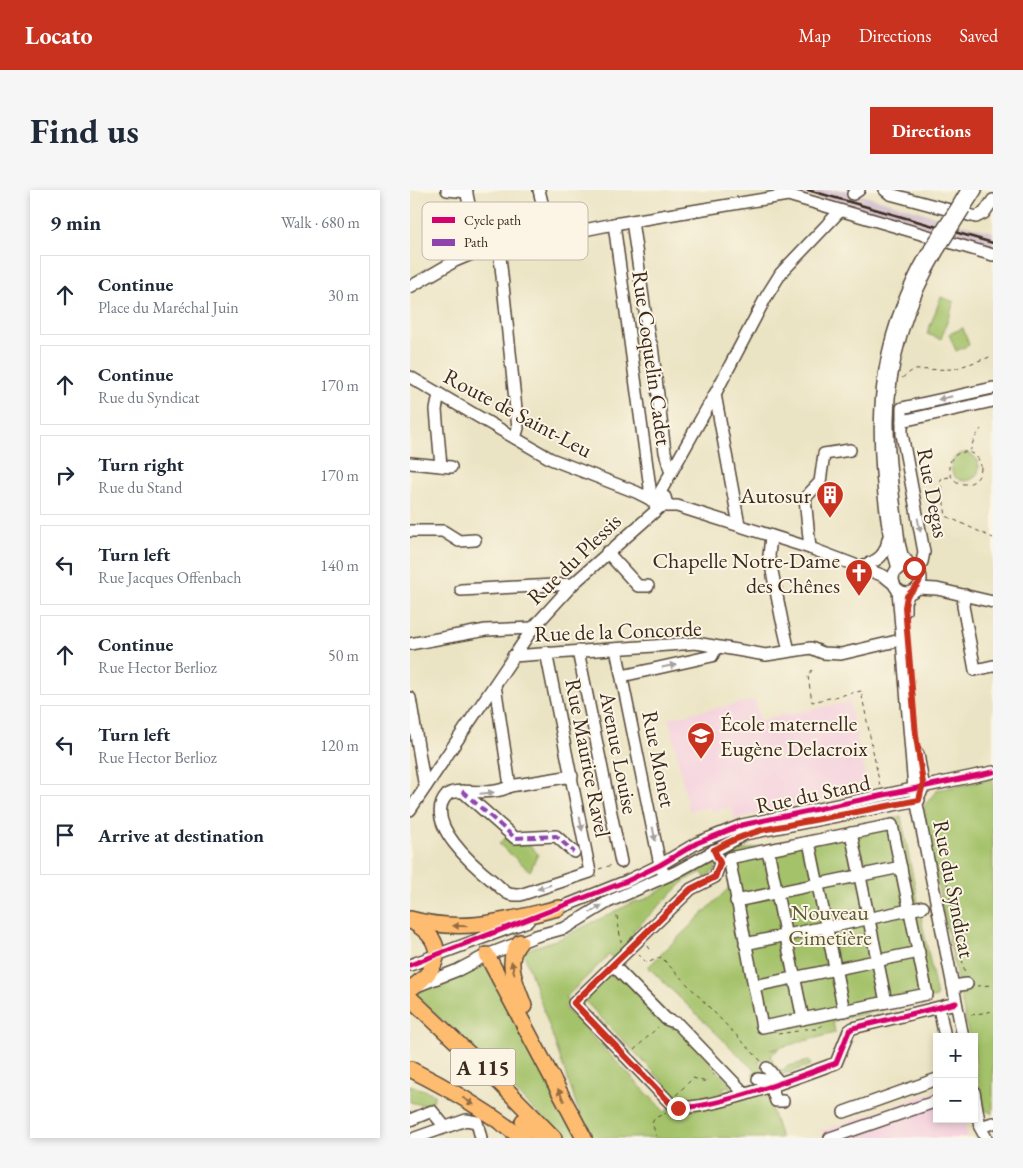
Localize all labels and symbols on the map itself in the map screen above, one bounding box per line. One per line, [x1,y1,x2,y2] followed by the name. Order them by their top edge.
[422,202,588,260] legend
[464,211,521,229] text: Cycle path
[464,233,488,251] text: Path
[625,269,679,447] street label: Rue Coquelin Cadet
[439,362,598,465] street label: Route de Saint-Leu
[938,394,953,402] one-way arrow
[910,446,956,540] street label: Rue Degas
[815,480,845,519] building icon: Autosur
[739,481,812,510] place label: Autosur
[521,507,627,611] street label: Rue du Plessis
[915,517,923,532] one-way arrow
[652,546,840,600] place label: Chapelle Notre-Dame des Chênes
[903,557,926,580] route start
[844,558,874,597] church icon: Chapelle Notre-Dame des Chênes
[534,614,703,648] street label: Rue de la Concorde
[662,662,677,670] one-way arrow
[558,676,618,840] street label: Rue Maurice Ravel
[593,688,645,817] street label: Avenue Louise
[635,708,683,810] street label: Rue Monet
[720,709,868,763] place label: École maternelle Eugène Delacroix
[686,721,716,760] school or university icon: École maternelle Eugène Delacroix
[753,768,874,820] street label: Rue du Stand
[480,788,496,796] one-way arrow
[577,816,585,832] one-way arrow
[926,818,982,960] street label: Rue du Syndicat
[650,826,658,842] one-way arrow
[537,884,552,892] one-way arrow
[788,898,872,952] park label: Nouveau Cimetière
[589,904,603,914] one-way arrow
[452,922,468,930] one-way arrow
[509,961,517,976] one-way arrow
[450,1049,516,1086] road number: A 115
[557,1088,565,1102] one-way arrow
[462,1096,475,1105] one-way arrow
[667,1097,690,1120] route end

